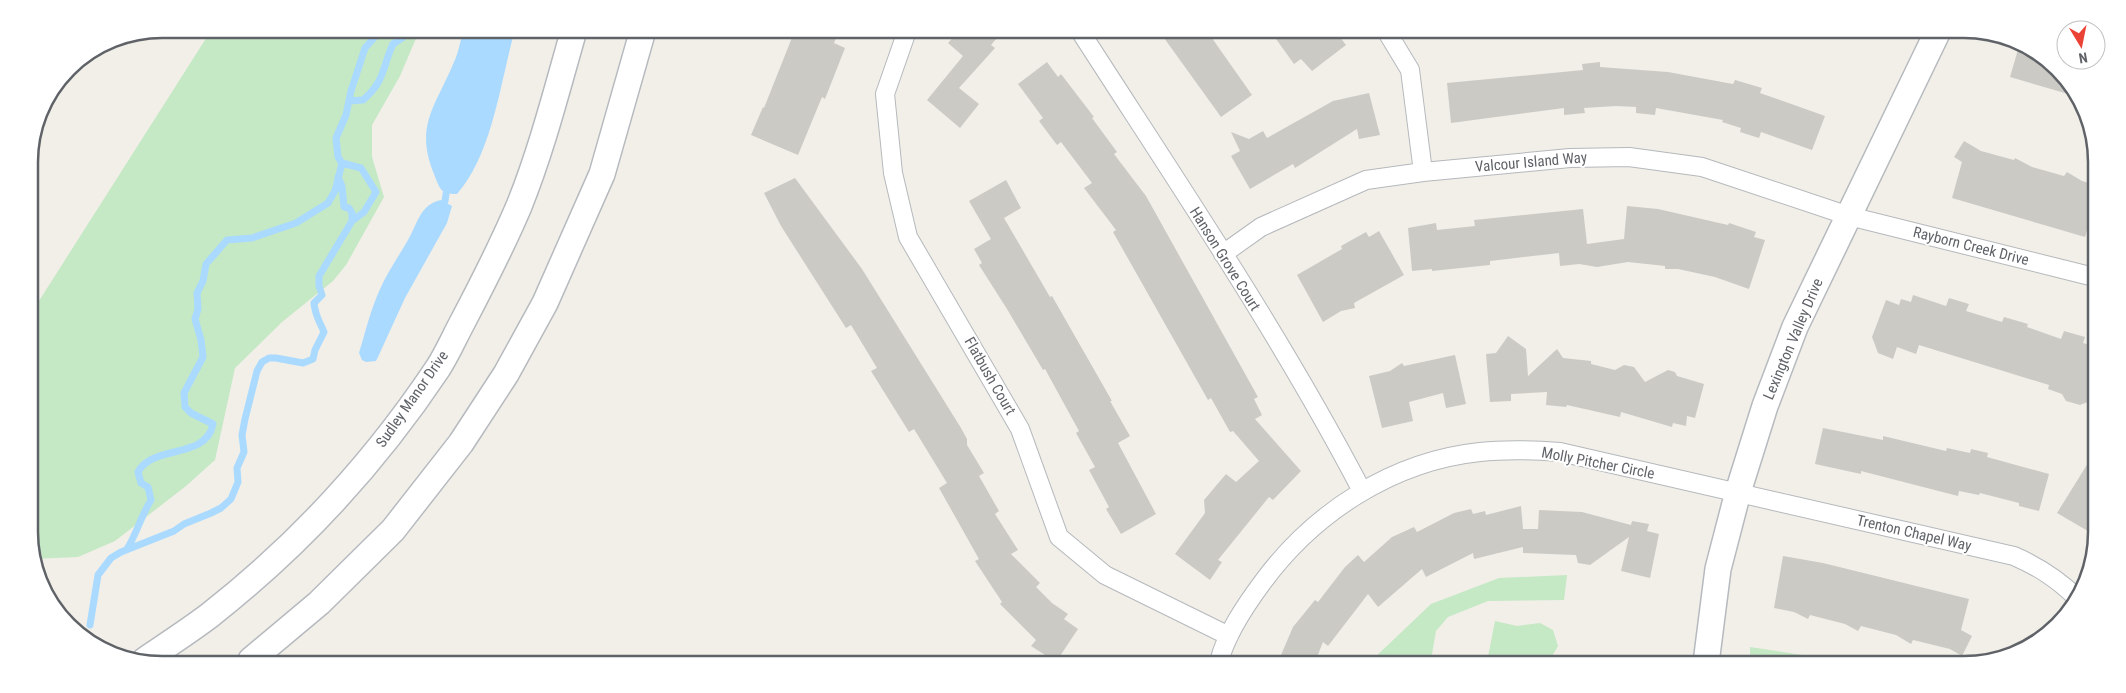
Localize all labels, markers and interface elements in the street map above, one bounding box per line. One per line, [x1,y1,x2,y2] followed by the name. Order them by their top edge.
[2056,20,2106,70] north arrow
[2078,49,2089,66] text: N
[1474,148,1588,176] street label: Valcour Island Way
[1186,204,1264,314] street label: Hanson Grove Court
[1911,223,2031,269] street label: Rayborn Creek Drive
[1759,276,1827,402] street label: Lexington Valley Drive
[960,334,1020,418] street label: Flatbush Court
[372,347,452,451] street label: Sudley Manor Drive
[1540,443,1656,483] street label: Molly Pitcher Circle
[1855,511,1973,555] street label: Trenton Chapel Way

